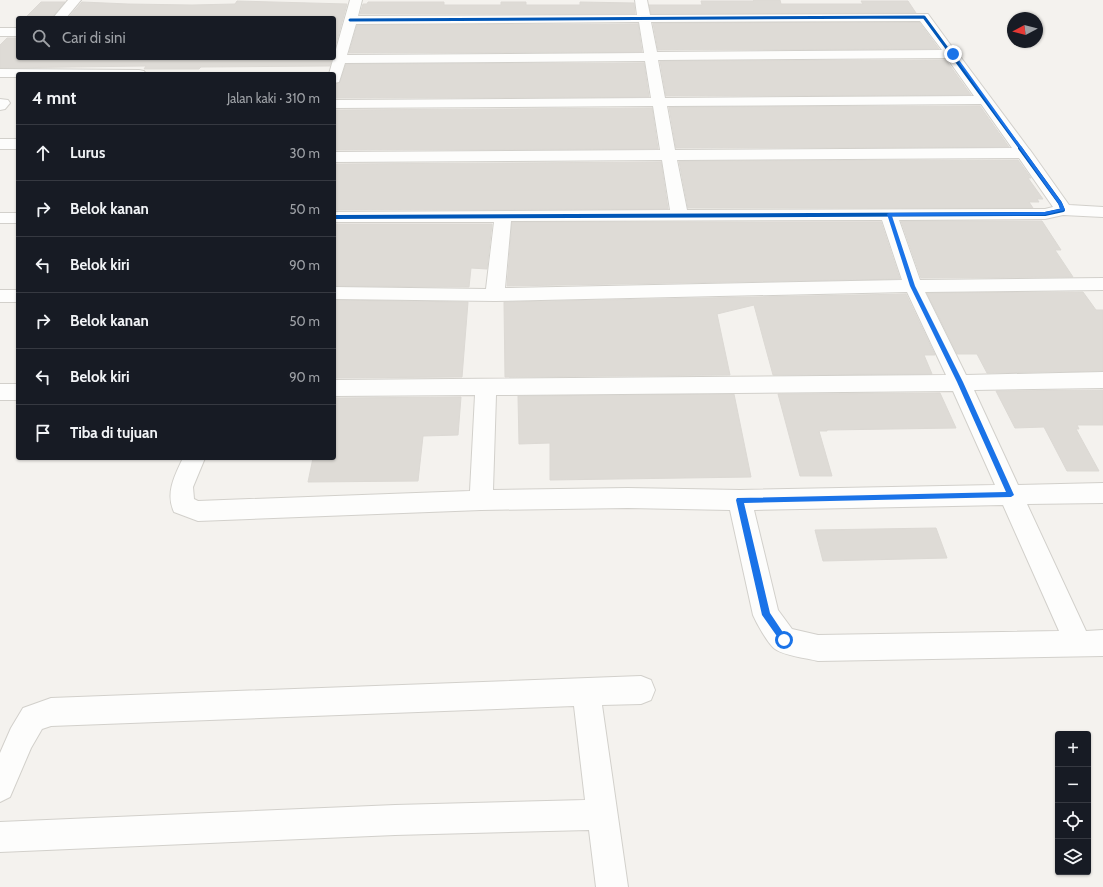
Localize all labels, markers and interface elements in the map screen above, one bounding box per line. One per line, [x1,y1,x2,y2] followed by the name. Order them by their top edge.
[1007,12,1043,48] north arrow
[16,16,336,60] search box
[30,27,52,49] icon: search
[62,29,126,47] text: Cari di sini
[944,45,962,63] route end
[32,88,76,108] text: 4 mnt
[227,90,320,106] text: Jalan kaki · 310 m
[32,142,54,164] icon: ahead
[70,144,105,162] text: Lurus
[290,145,320,161] text: 30 m
[32,198,54,220] icon: right
[70,200,149,218] text: Belok kanan
[290,201,320,217] text: 50 m
[32,254,54,276] icon: left
[70,256,130,274] text: Belok kiri
[289,257,320,273] text: 90 m
[32,310,54,332] icon: right
[70,312,149,330] text: Belok kanan
[290,313,320,329] text: 50 m
[32,366,54,388] icon: left
[70,368,130,386] text: Belok kiri
[289,369,320,385] text: 90 m
[32,422,54,444] icon: arrive
[70,424,158,442] text: Tiba di tujuan
[775,631,793,649] route start
[1055,731,1091,875] map controls
[1055,731,1091,767] button: +
[1055,767,1091,803] button: −
[1055,803,1091,839] button: locate
[1055,839,1091,875] button: layers

